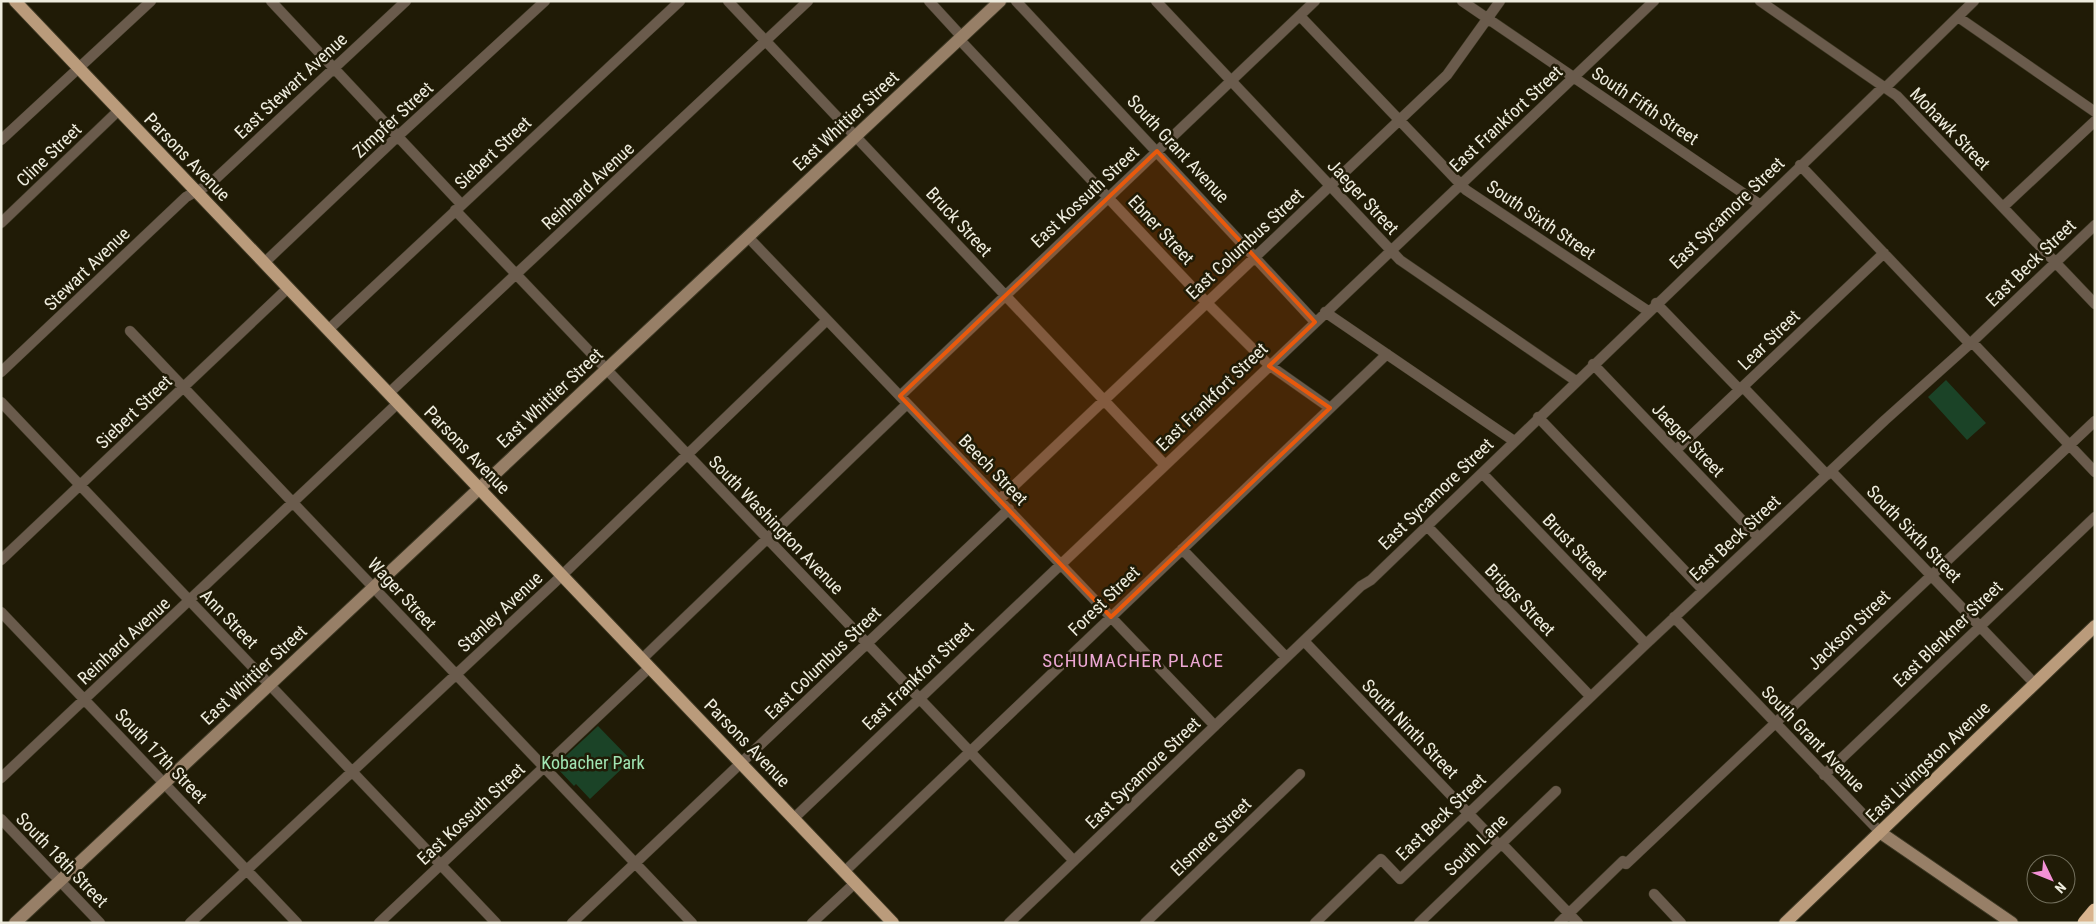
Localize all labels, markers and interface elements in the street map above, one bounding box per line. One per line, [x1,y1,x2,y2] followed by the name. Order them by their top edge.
[230,28,351,143] street label: East Stewart Avenue
[1445,61,1566,176] street label: East Frankfort Street
[1588,62,1703,149] street label: South Fifth Street
[788,66,903,175] street label: East Whittier Street
[348,77,437,162] street label: Zimpfer Street
[1906,83,1995,174] street label: Mohawk Street
[1123,90,1234,207] street label: South Grant Avenue
[140,108,235,205] street label: Parsons Avenue
[450,112,535,193] street label: Siebert Street
[12,119,85,191] street label: Cline Street
[537,138,638,234] street label: Reinhard Avenue
[1027,141,1143,252] street label: East Kossuth Street
[1665,152,1788,273] street label: East Sycamore Street
[1323,155,1403,239] street label: Jaeger Street
[1483,175,1600,264] street label: South Sixth Street
[922,183,997,261] street label: Bruck Street
[1182,184,1308,303] street label: East Columbus Street
[1124,191,1199,269] street label: Ebner Street
[1982,215,2080,311] street label: East Beck Street
[40,223,134,315] street label: Stewart Avenue
[1734,305,1804,374] street label: Lear Street
[1152,338,1272,455] street label: East Frankfort Street
[492,343,607,452] street label: East Whittier Street
[92,370,176,453] street label: Siebert Street
[1648,398,1729,481] street label: Jaeger Street
[420,401,515,498] street label: Parsons Avenue
[955,430,1032,509] street label: Beech Street
[1374,433,1497,554] street label: East Sycamore Street
[705,451,848,598] street label: South Washington Avenue
[1863,481,1966,587] street label: South Sixth Street
[1685,490,1784,585] street label: East Beck Street
[1539,509,1612,584] street label: Brust Street
[364,553,441,634] street label: Wager Street
[1481,559,1560,640] street label: Briggs Street
[1064,561,1144,640] street label: Forest Street
[453,567,546,656] street label: Stanley Avenue
[1889,576,2007,691] street label: East Blenkner Street
[196,585,263,653] street label: Ann Street
[1803,585,1894,674] street label: Jackson Street
[73,593,174,689] street label: Reinhard Avenue
[760,602,885,723] street label: East Columbus Street
[858,617,978,734] street label: East Frankfort Street
[196,620,311,729] street label: East Whittier Street
[1042,649,1224,672] district label: SCHUMACHER PLACE
[1358,675,1463,783] street label: South Ninth Street
[1757,681,1869,796] street label: South Grant Avenue
[700,694,795,791] street label: Parsons Avenue
[1861,697,1994,826] street label: East Livingston Avenue
[111,704,212,807] street label: South 17th Street
[1081,712,1204,833] street label: East Sycamore Street
[541,752,645,773] park label: Kobacher Park
[413,758,529,869] street label: East Kossuth Street
[1392,769,1490,865] street label: East Beck Street
[1166,793,1255,880] street label: Elsmere Street
[12,808,113,911] street label: South 18th Street
[1440,809,1512,880] street label: South Lane
[2026,854,2076,904] north arrow
[2052,879,2069,896] text: N

